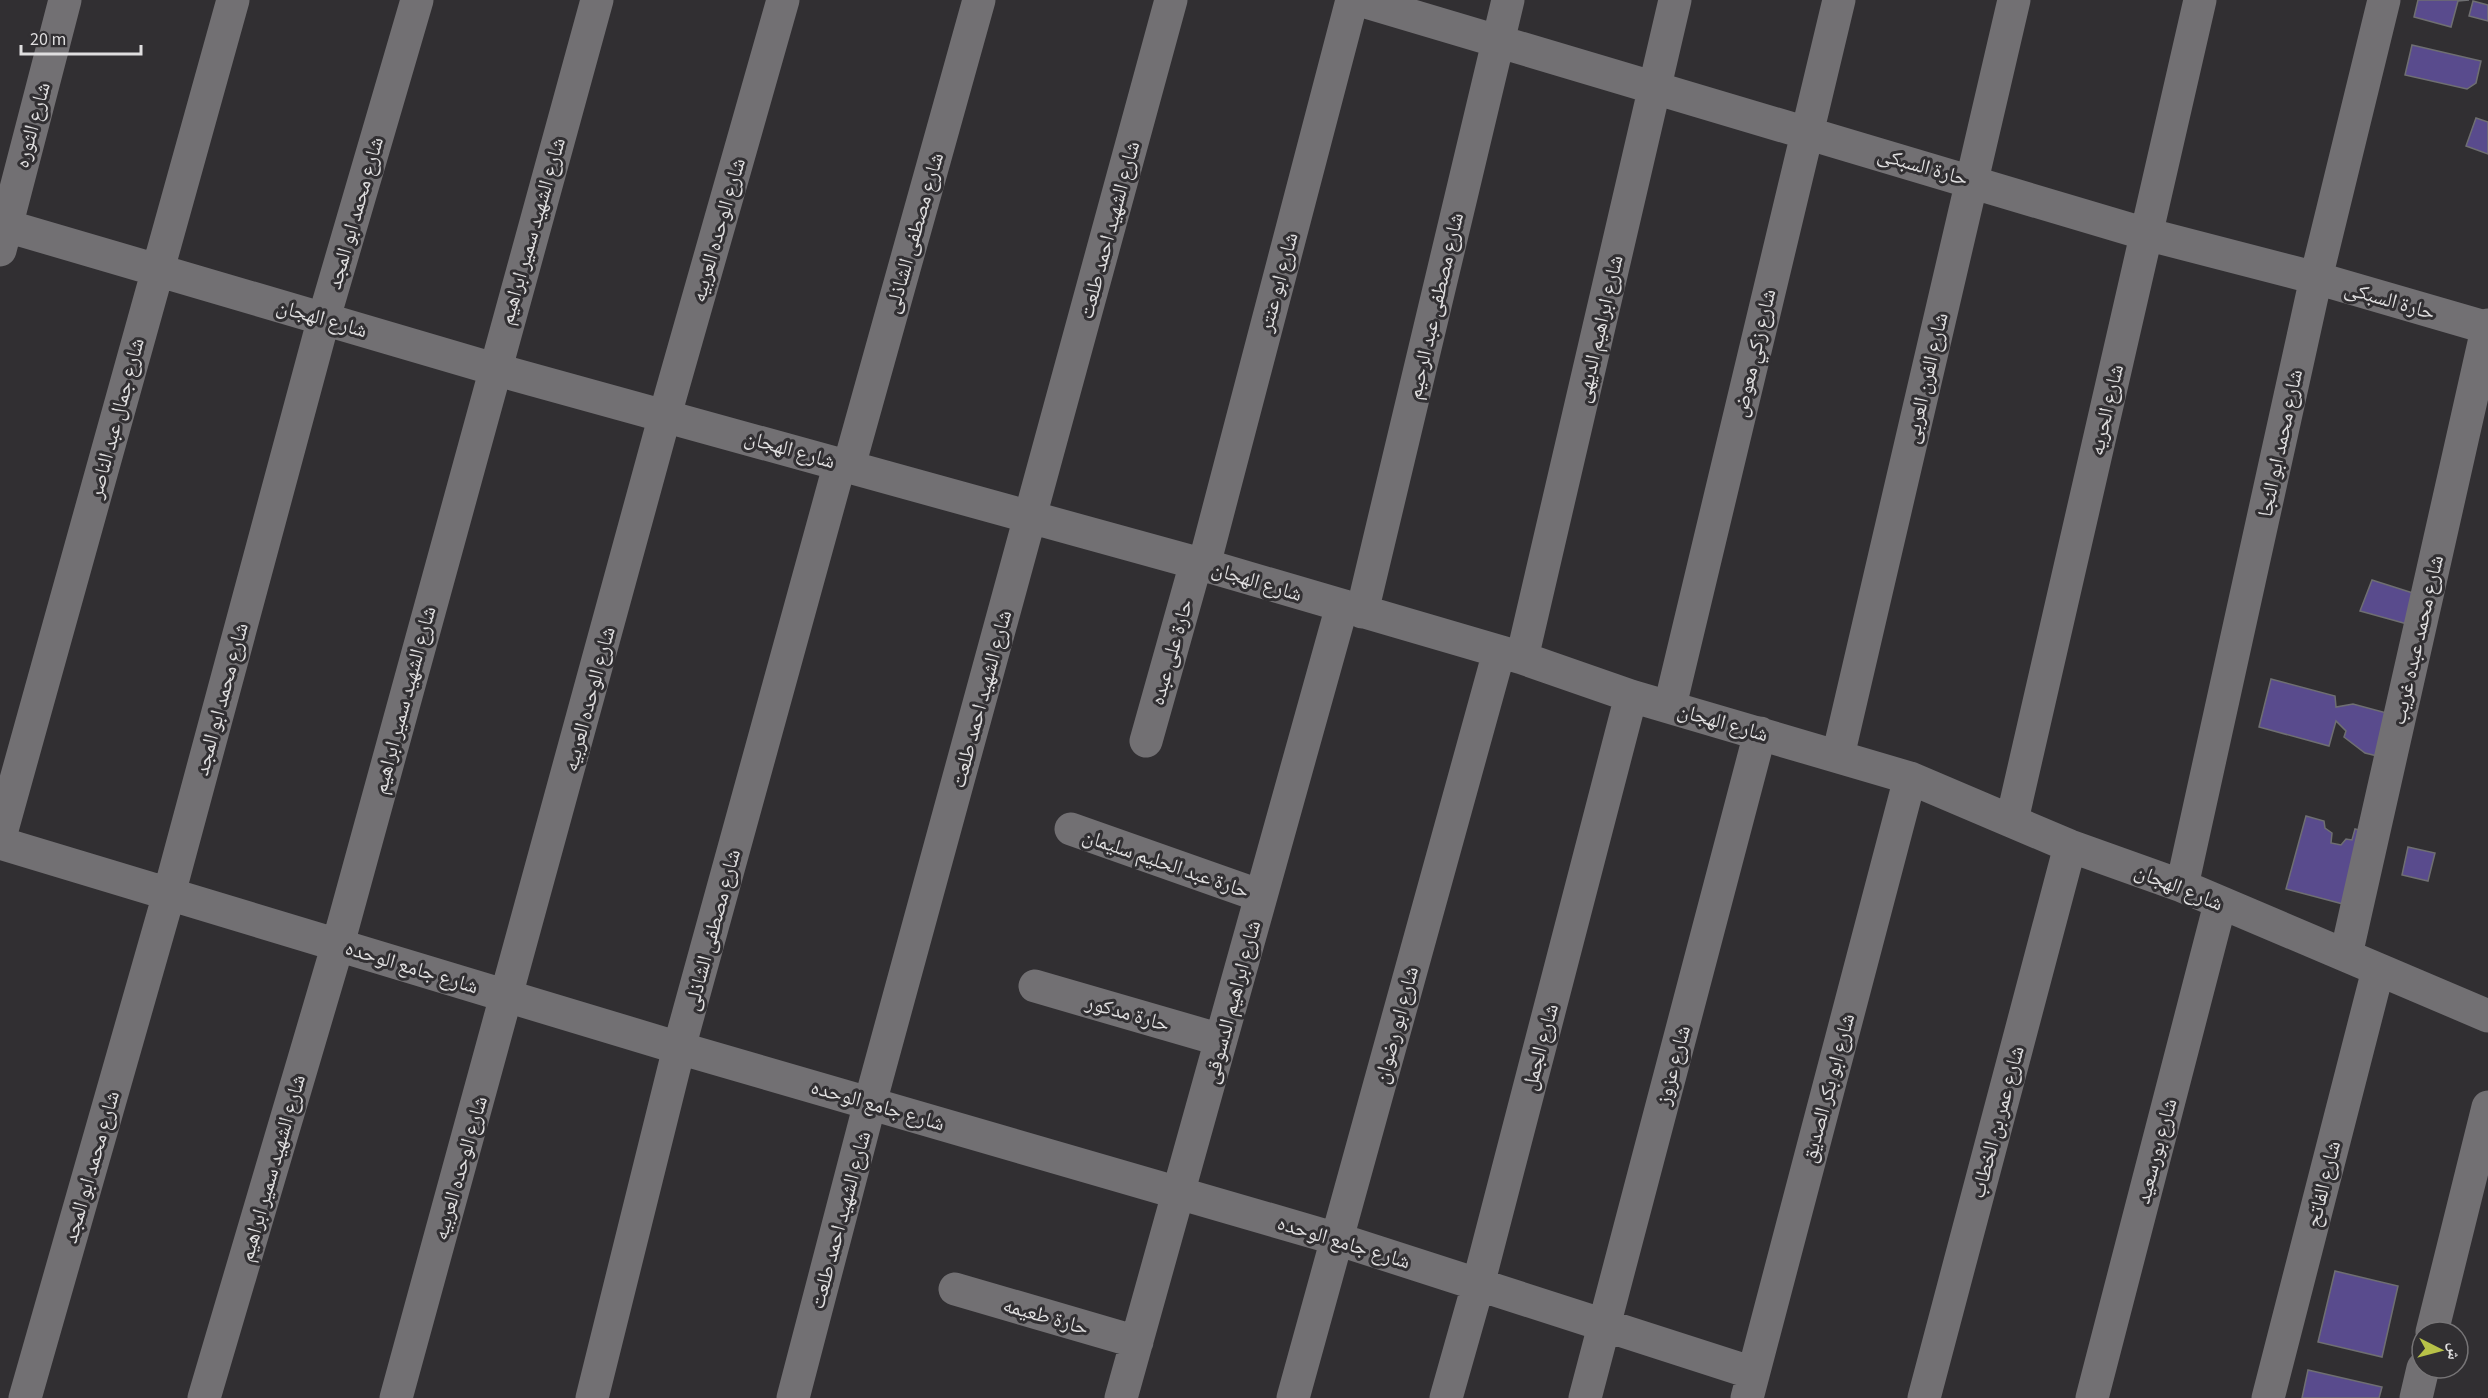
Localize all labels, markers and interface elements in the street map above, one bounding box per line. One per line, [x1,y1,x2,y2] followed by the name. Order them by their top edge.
[21,18,141,56] scale bar
[30,27,66,52] text: 20 m
[6,79,58,171] street label: شارع الثوره
[319,133,391,293] street label: شارع محمد ابو المجد
[491,134,573,328] street label: شارع الشهيد سمير ابراهيم
[1071,138,1147,322] street label: شارع الشهيد احمد طلعت
[1874,139,1972,193] street label: حارة السبكى
[877,149,951,317] street label: شارع مصطفى الشاذلى
[683,154,753,306] street label: شارع الوحده العربيه
[1399,210,1471,402] street label: شارع مصطفى عبد الرحيم
[1250,229,1306,336] street label: شارع ابو عنتر
[1567,252,1631,406] street label: شارع ابراهيم الديهى
[2341,273,2439,327] street label: حارة السبكى
[1725,286,1785,420] street label: شارع زكي معوض
[273,291,371,345] street label: شارع الهجان
[1896,310,1956,446] street label: شارع الفرن العربى
[80,334,152,503] street label: شارع جمال عبد الناصر
[2081,361,2131,459] street label: شارع الحريه
[2250,366,2310,520] street label: شارع محمد ابو النجا
[741,422,839,476] street label: شارع الهجان
[2383,552,2451,728] street label: شارع محمد عبده غريب
[1208,553,1306,609] street label: شارع الهجان
[1142,595,1200,709] street label: حارة على عبده
[364,603,444,797] street label: شارع الشهيد سمير ابراهيم
[943,607,1019,791] street label: شارع الشهيد احمد طلعت
[186,619,256,779] street label: شارع محمد ابو المجد
[555,623,623,775] street label: شارع الوحده العربيه
[1674,695,1772,749] street label: شارع الهجان
[1079,820,1253,906] street label: حارة عبد الحليم سليمان
[676,846,748,1014] street label: شارع مصطفى الشاذلى
[2130,856,2228,918] street label: شارع الهجان
[1196,917,1268,1087] street label: شارع ابراهيم الدسوقى
[342,933,482,1001] street label: شارع جامع الوحده
[1366,963,1426,1087] street label: شارع ابو رضوان
[1082,986,1173,1039] street label: حارة مدكور
[1514,1000,1566,1094] street label: شارع الجمل
[1794,1010,1862,1166] street label: شارع ابو بكر الصديق
[1648,1022,1698,1109] street label: شارع عزوز
[1962,1043,2032,1201] street label: شارع عمر بن الخطاب
[231,1071,313,1265] street label: شارع الشهيد سمير ابراهيم
[808,1072,948,1138] street label: شارع جامع الوحده
[55,1087,127,1247] street label: شارع محمد ابو المجد
[425,1092,495,1244] street label: شارع الوحده العربيه
[2128,1095,2184,1207] street label: شارع بورسعيد
[802,1128,878,1312] street label: شارع الشهيد احمد طلعت
[2298,1138,2348,1230] street label: شارع الفاتح
[1274,1208,1414,1276] street label: شارع جامع الوحده
[1000,1289,1092,1343] street label: حارة طعيمه
[2410,1320,2470,1380] north arrow
[2442,1342,2466,1361] text: ش

